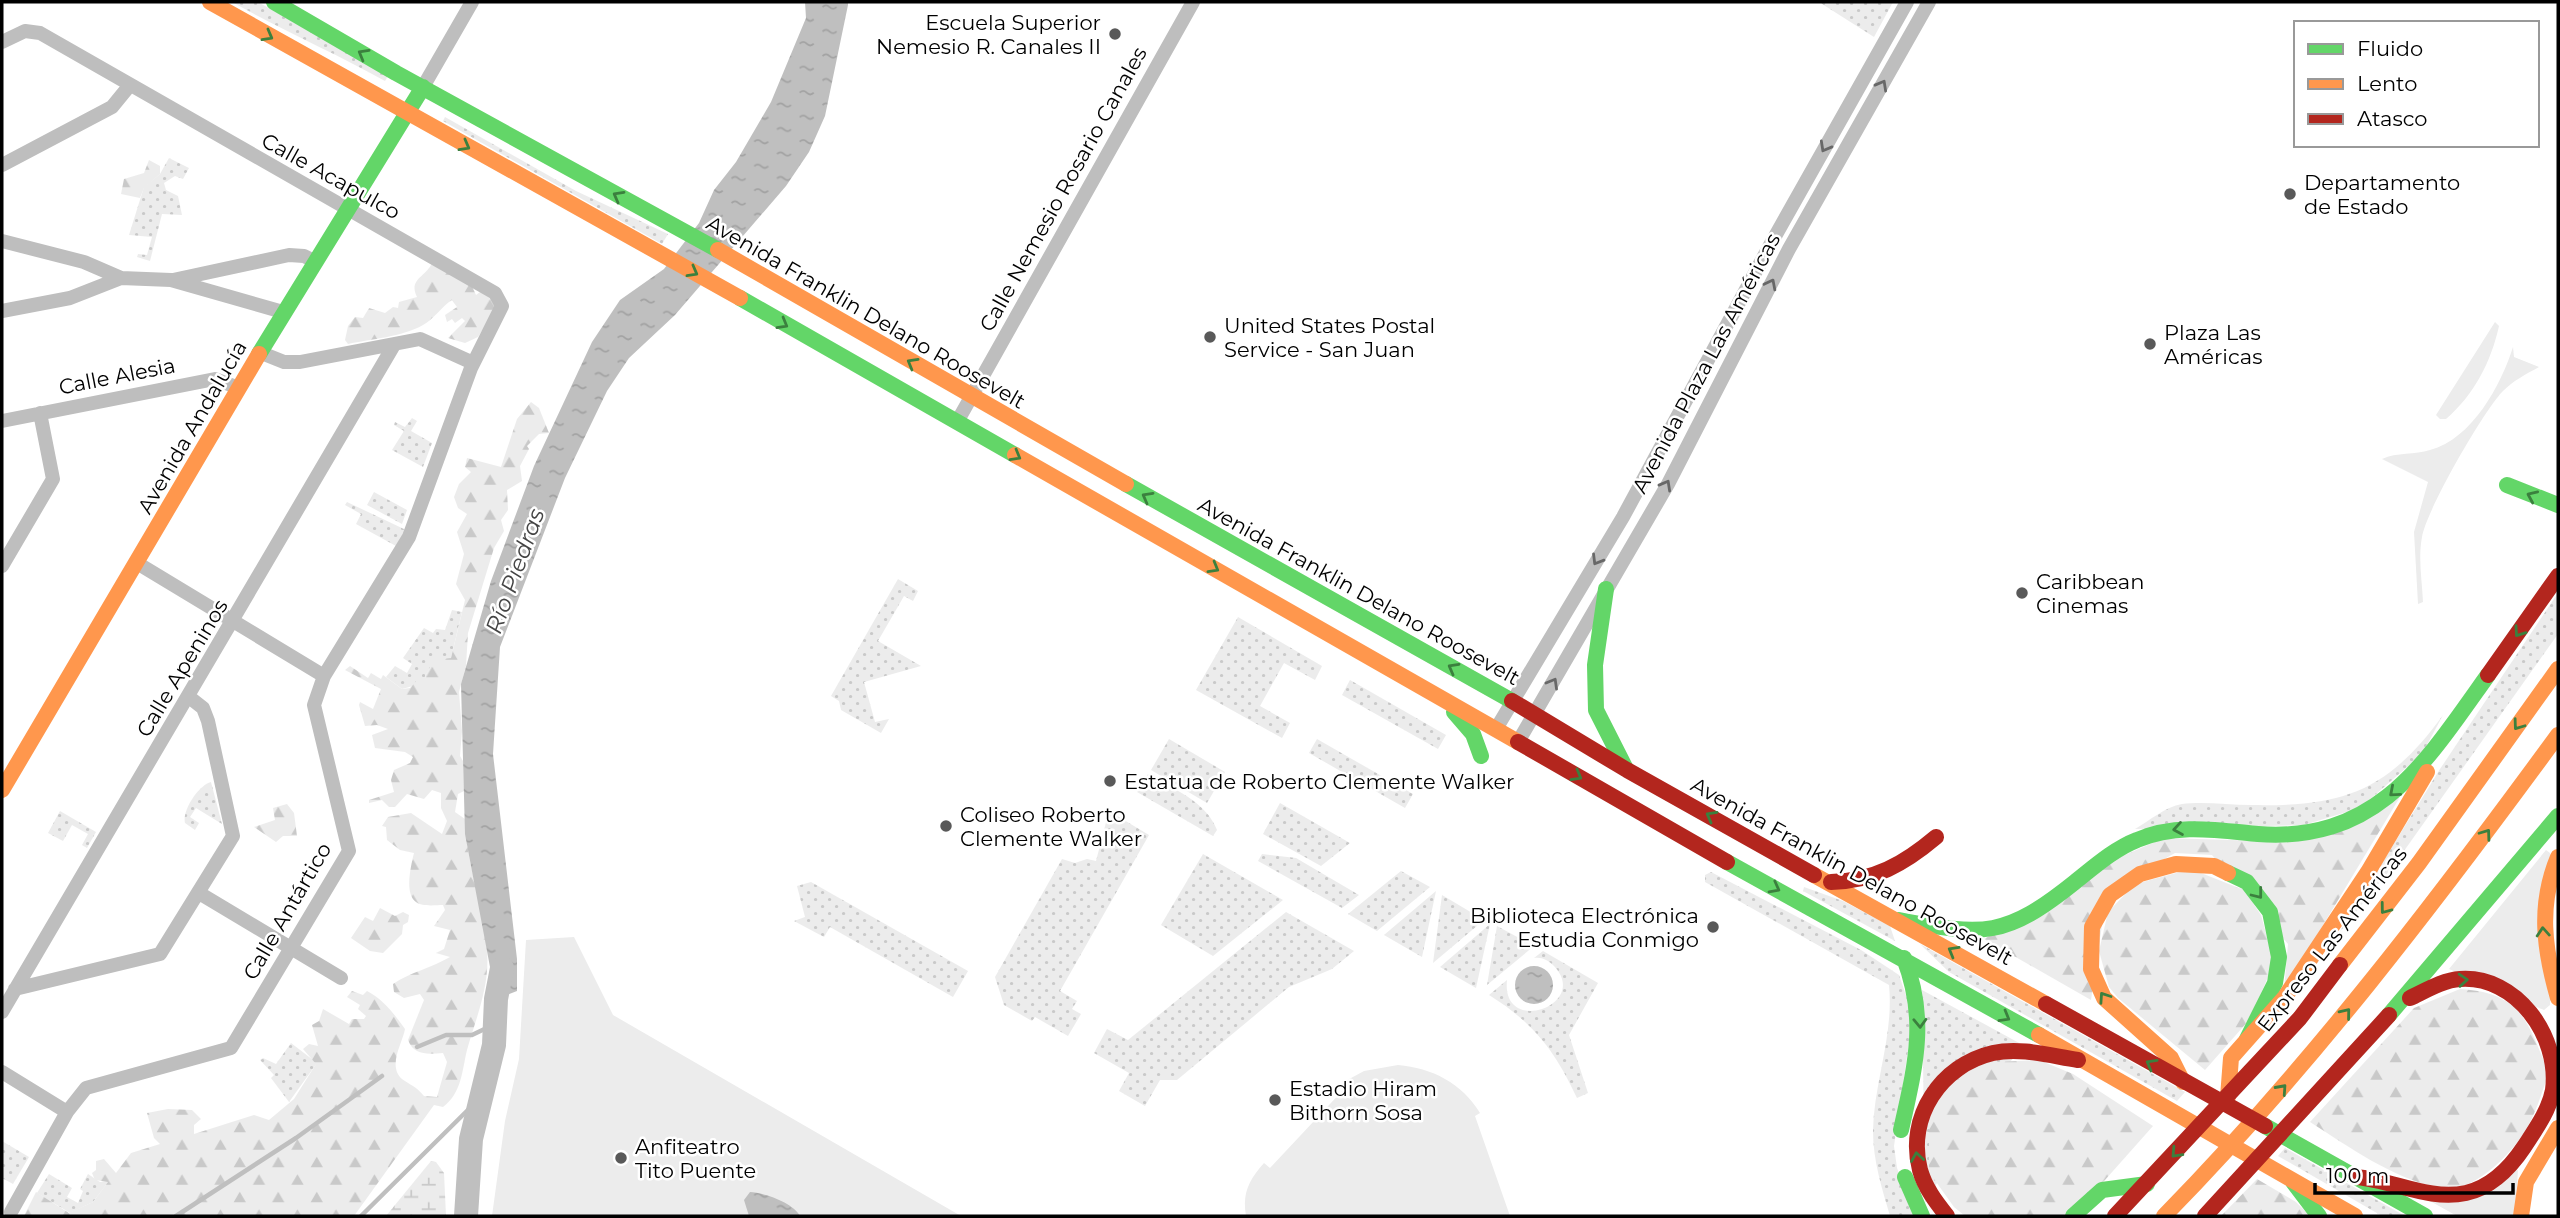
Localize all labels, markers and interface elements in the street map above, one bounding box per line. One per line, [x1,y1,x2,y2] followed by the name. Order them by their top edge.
[876,10,1101,59] place label: Escuela Superior Nemesio R. Canales II
[2294,21,2539,147] legend
[1107,26,1123,42] marker: Escuela Superior Nemesio R. Canales II
[261,28,274,41] one-way arrow
[2357,36,2423,61] text: Fluido
[974,42,1152,336] street label: Calle Nemesio Rosario Canales
[358,49,371,62] one-way arrow
[2357,71,2417,96] text: Lento
[1874,80,1887,92] one-way arrow
[2357,106,2428,131] text: Atasco
[257,128,405,224] street label: Calle Acapulco
[457,138,470,151] one-way arrow
[1820,139,1833,152] one-way arrow
[2304,170,2460,219] place label: Departamento de Estado
[2282,186,2298,202] marker: Departamento de Estado
[613,191,626,204] one-way arrow
[702,210,1030,414] street label: Avenida Franklin Delano Roosevelt
[1627,229,1785,497] street label: Avenida Plaza Las Américas
[686,264,699,277] one-way arrow
[1763,279,1777,291] one-way arrow
[1224,313,1435,362] place label: United States Postal Service - San Juan
[775,316,788,329] one-way arrow
[2164,320,2262,369] place label: Plaza Las Américas
[1202,329,1218,345] marker: United States Postal Service - San Juan
[132,336,252,518] street label: Avenida Andalucía
[2142,336,2158,352] marker: Plaza Las Américas
[57,352,177,400] street label: Calle Alesia
[906,358,919,371] one-way arrow
[1009,448,1021,461] one-way arrow
[1658,480,1671,493] one-way arrow
[2527,490,2540,504] one-way arrow
[1142,492,1155,505] one-way arrow
[1194,492,1524,690] street label: Avenida Franklin Delano Roosevelt
[479,505,551,637] water label: Río Piedras
[1592,553,1605,566] one-way arrow
[1206,560,1219,573] one-way arrow
[2036,569,2144,618] place label: Caribbean Cinemas
[2014,585,2030,601] marker: Caribbean Cinemas
[131,595,233,741] street label: Calle Apeninos
[2515,624,2527,637] one-way arrow
[1448,663,1460,676] one-way arrow
[1545,677,1558,690] one-way arrow
[2514,717,2527,730] one-way arrow
[1570,768,1583,781] one-way arrow
[1124,769,1515,794] place label: Estatua de Roberto Clemente Walker
[1687,772,2017,970] street label: Avenida Franklin Delano Roosevelt
[1102,773,1118,789] marker: Estatua de Roberto Clemente Walker
[2389,784,2402,796] one-way arrow
[960,802,1142,851] place label: Coliseo Roberto Clemente Walker
[1705,811,1718,824] one-way arrow
[938,818,954,834] marker: Coliseo Roberto Clemente Walker
[2172,821,2184,836] one-way arrow
[2478,829,2490,842] one-way arrow
[238,838,336,984] street label: Calle Antártico
[2252,842,2412,1036] street label: Expreso Las Américas
[1768,880,1780,893] one-way arrow
[2249,886,2262,898] one-way arrow
[2380,901,2393,913] one-way arrow
[1470,903,1699,952] place label: Biblioteca Electrónica Estudia Conmigo
[1705,919,1721,935] marker: Biblioteca Electrónica Estudia Conmigo
[2536,926,2551,937] one-way arrow
[1948,946,1961,959] one-way arrow
[2458,973,2469,988] one-way arrow
[2100,992,2112,1005] one-way arrow
[1998,1009,2011,1022] one-way arrow
[2337,1009,2350,1021] one-way arrow
[1912,1018,1927,1029] one-way arrow
[2146,1059,2159,1072] one-way arrow
[1289,1076,1437,1125] place label: Estadio Hiram Bithorn Sosa
[2273,1084,2286,1097] one-way arrow
[1267,1092,1283,1108] marker: Estadio Hiram Bithorn Sosa
[635,1134,756,1183] place label: Anfiteatro Tito Puente
[2172,1145,2185,1158] one-way arrow
[613,1150,629,1166] marker: Anfiteatro Tito Puente
[1910,1151,1925,1163] one-way arrow
[2315,1152,2513,1196] scale bar
[2326,1163,2389,1188] text: 100 m

